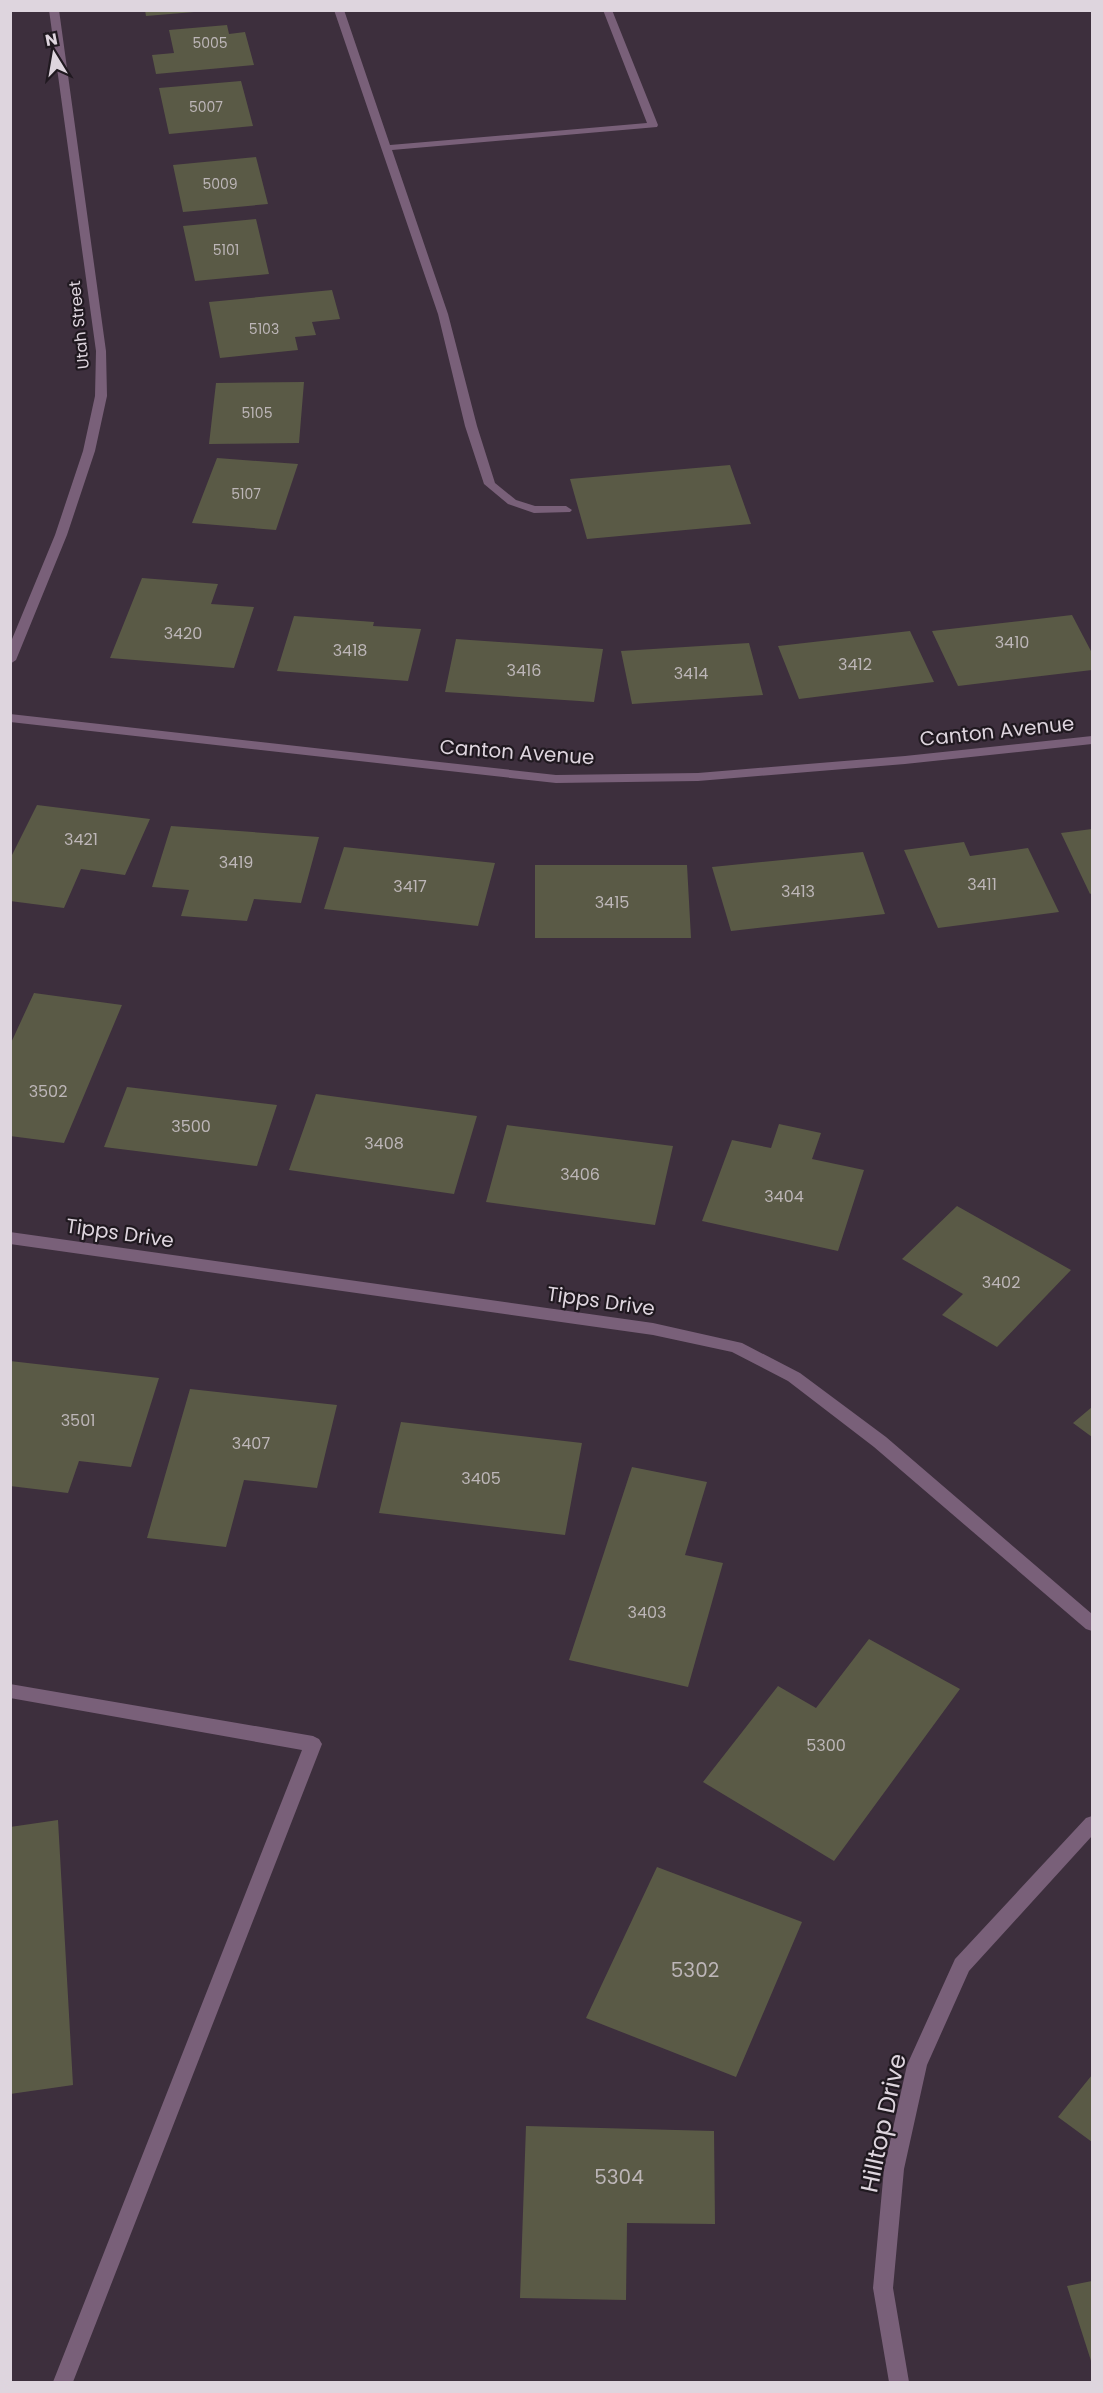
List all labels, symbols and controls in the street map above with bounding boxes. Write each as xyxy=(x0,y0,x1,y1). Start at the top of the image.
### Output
north arrow xyxy=(24,24,84,84)
text: N xyxy=(43,27,59,52)
house number: 5005 xyxy=(192,33,228,53)
house number: 5007 xyxy=(189,97,223,117)
house number: 5009 xyxy=(202,174,238,194)
house number: 5101 xyxy=(213,240,239,260)
street label: Utah Street xyxy=(63,279,95,370)
house number: 5103 xyxy=(249,319,279,339)
house number: 5105 xyxy=(242,403,272,423)
house number: 5107 xyxy=(231,484,261,504)
house number: 3420 xyxy=(164,622,202,645)
house number: 3410 xyxy=(995,631,1029,654)
house number: 3418 xyxy=(333,639,367,662)
house number: 3412 xyxy=(838,653,872,676)
house number: 3416 xyxy=(507,659,541,682)
house number: 3414 xyxy=(674,662,708,685)
street label: Canton Avenue xyxy=(918,709,1076,753)
street label: Canton Avenue xyxy=(439,733,595,771)
house number: 3421 xyxy=(64,828,98,851)
house number: 3419 xyxy=(219,851,253,874)
house number: 3411 xyxy=(967,873,997,896)
house number: 3417 xyxy=(393,875,427,898)
house number: 3413 xyxy=(781,880,815,903)
house number: 3415 xyxy=(595,891,629,914)
house number: 3502 xyxy=(29,1080,67,1103)
house number: 3500 xyxy=(171,1115,211,1138)
house number: 3408 xyxy=(364,1132,404,1155)
house number: 3406 xyxy=(560,1163,600,1186)
house number: 3404 xyxy=(764,1185,804,1208)
street label: Tipps Drive xyxy=(64,1212,176,1254)
house number: 3402 xyxy=(982,1271,1020,1294)
street label: Tipps Drive xyxy=(545,1280,657,1322)
house number: 3501 xyxy=(61,1409,95,1432)
house number: 3407 xyxy=(232,1432,270,1455)
house number: 3405 xyxy=(461,1467,501,1490)
house number: 3403 xyxy=(628,1601,666,1624)
house number: 5300 xyxy=(806,1734,846,1757)
house number: 5302 xyxy=(671,1956,719,1984)
street label: Hilltop Drive xyxy=(852,2051,914,2195)
house number: 5304 xyxy=(594,2163,644,2191)

